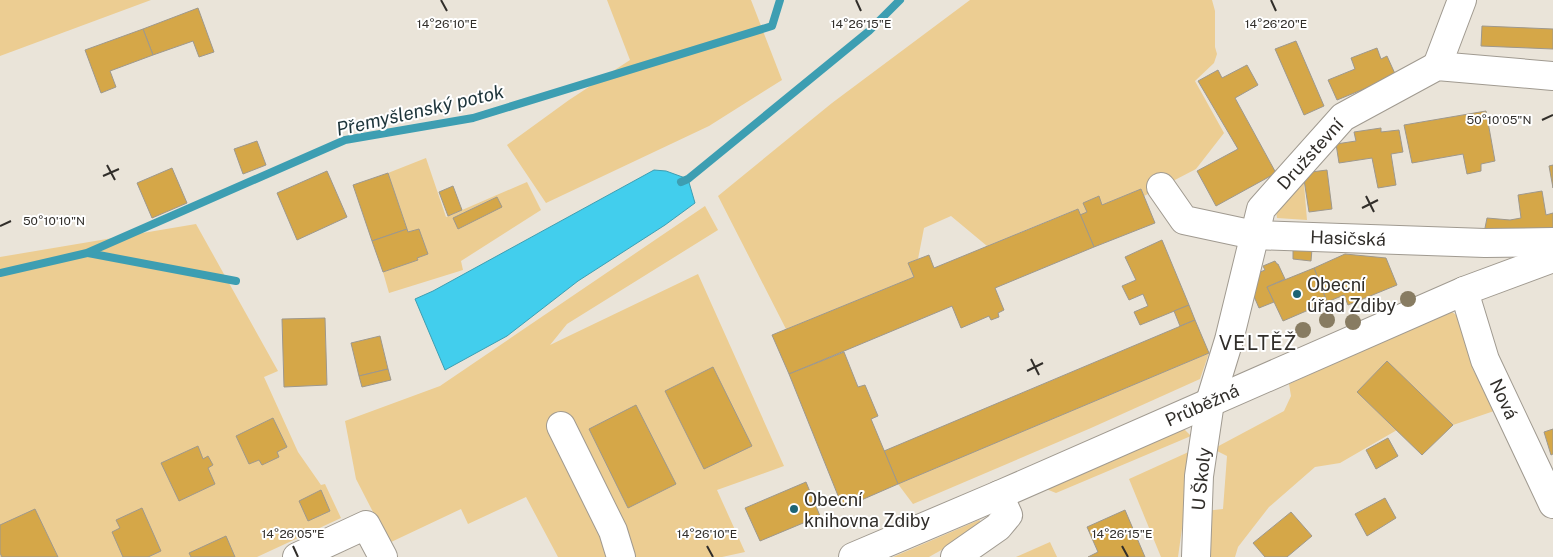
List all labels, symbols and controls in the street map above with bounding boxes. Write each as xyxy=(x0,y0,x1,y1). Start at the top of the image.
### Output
text: 14°26'10"E xyxy=(417,17,477,31)
text: 14°26'15"E xyxy=(831,17,891,31)
text: 14°26'20"E xyxy=(1245,17,1307,31)
water label: Přemyšlenský potok xyxy=(334,80,507,140)
text: 50°10'05"N xyxy=(1467,113,1531,127)
street label: Družstevní xyxy=(1273,114,1348,194)
text: 50°10'10"N xyxy=(23,214,85,228)
street label: Hasičská xyxy=(1310,226,1386,250)
place label: Obecní úřad Zdiby xyxy=(1307,274,1397,316)
marker: Obecní úřad Zdiby xyxy=(1291,288,1303,300)
district label: VELTĚŽ xyxy=(1219,331,1297,355)
street label: Nová xyxy=(1486,375,1522,423)
street label: Průběžná xyxy=(1162,379,1242,431)
street label: U Školy xyxy=(1187,446,1215,512)
place label: Obecní knihovna Zdiby xyxy=(804,489,930,531)
marker: Obecní knihovna Zdiby xyxy=(788,503,800,515)
text: 14°26'05"E xyxy=(261,527,325,541)
text: 14°26'10"E xyxy=(677,527,737,541)
text: 14°26'15"E xyxy=(1092,527,1152,541)

